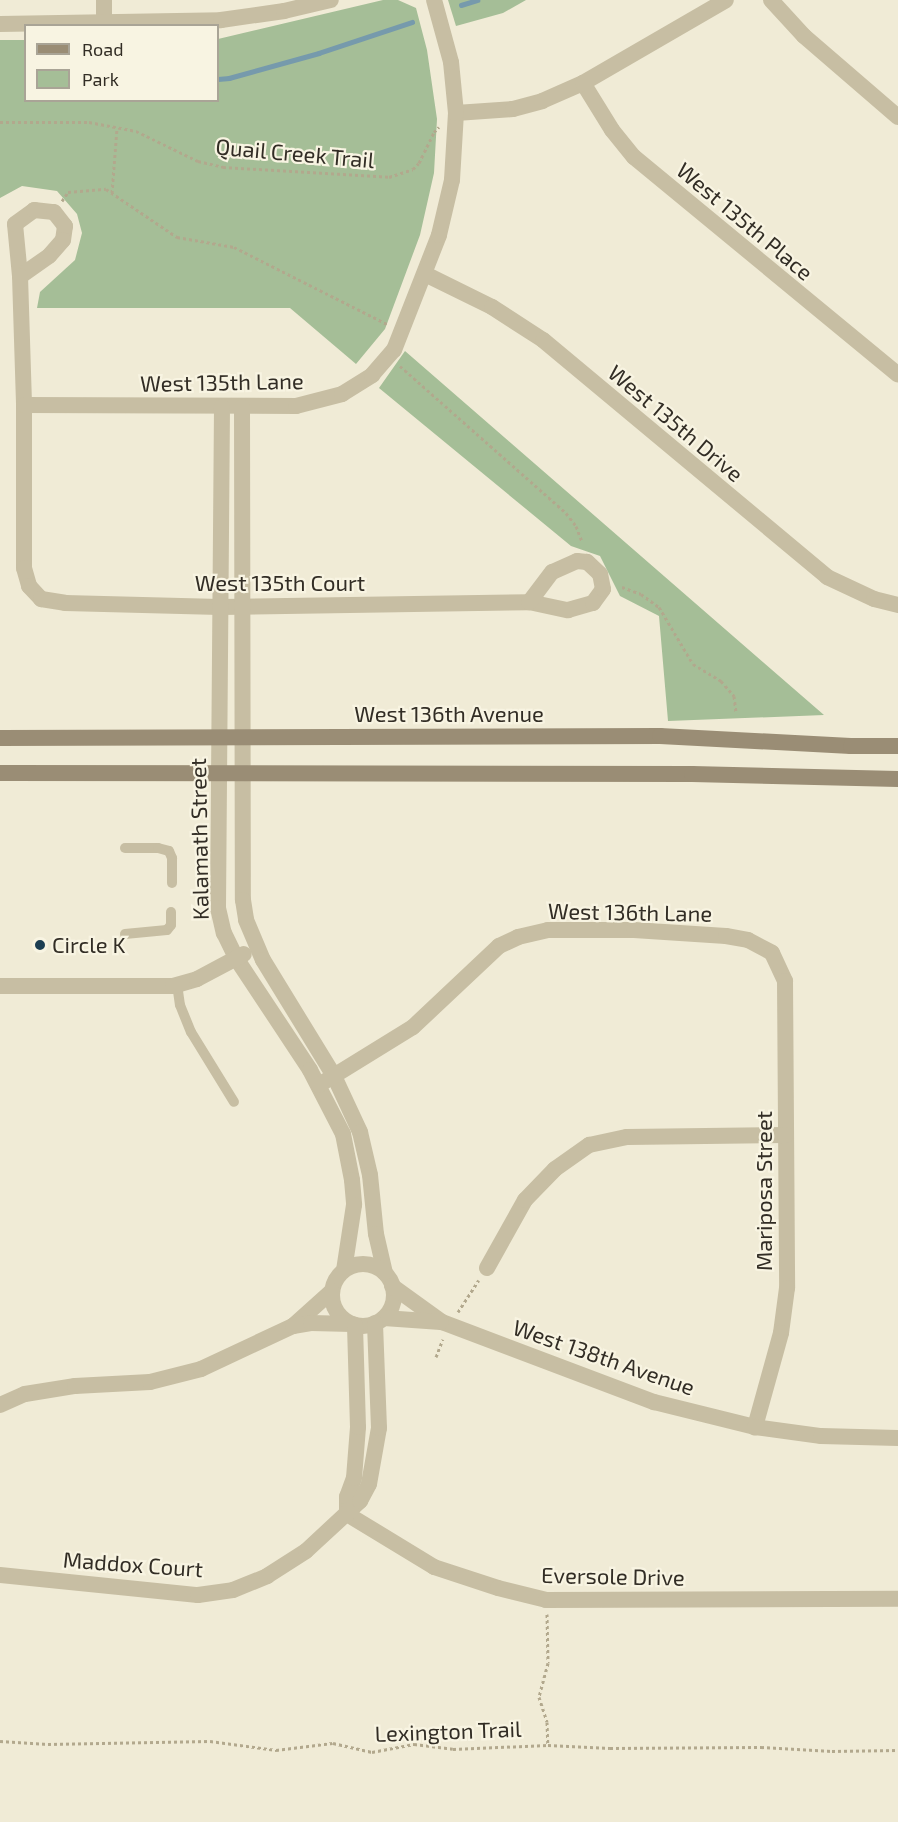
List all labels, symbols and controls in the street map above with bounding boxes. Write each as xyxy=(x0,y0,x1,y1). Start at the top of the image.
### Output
legend xyxy=(24,24,219,102)
text: Road xyxy=(82,38,123,60)
text: Park xyxy=(82,68,119,90)
street label: Quail Creek Trail xyxy=(214,133,376,173)
street label: West 135th Place xyxy=(672,156,818,286)
street label: West 135th Drive xyxy=(603,359,749,487)
street label: West 135th Lane xyxy=(140,367,304,397)
street label: West 135th Court xyxy=(195,570,365,596)
street label: West 136th Avenue xyxy=(354,701,544,727)
street label: Kalamath Street xyxy=(184,758,214,920)
street label: West 136th Lane xyxy=(548,897,712,927)
place label: Circle K xyxy=(52,932,126,958)
marker: Circle K xyxy=(33,938,47,952)
street label: Mariposa Street xyxy=(751,1111,777,1271)
street label: West 138th Avenue xyxy=(509,1313,699,1401)
street label: Maddox Court xyxy=(62,1546,204,1582)
street label: Eversole Drive xyxy=(541,1562,685,1590)
street label: Lexington Trail xyxy=(374,1715,522,1747)

